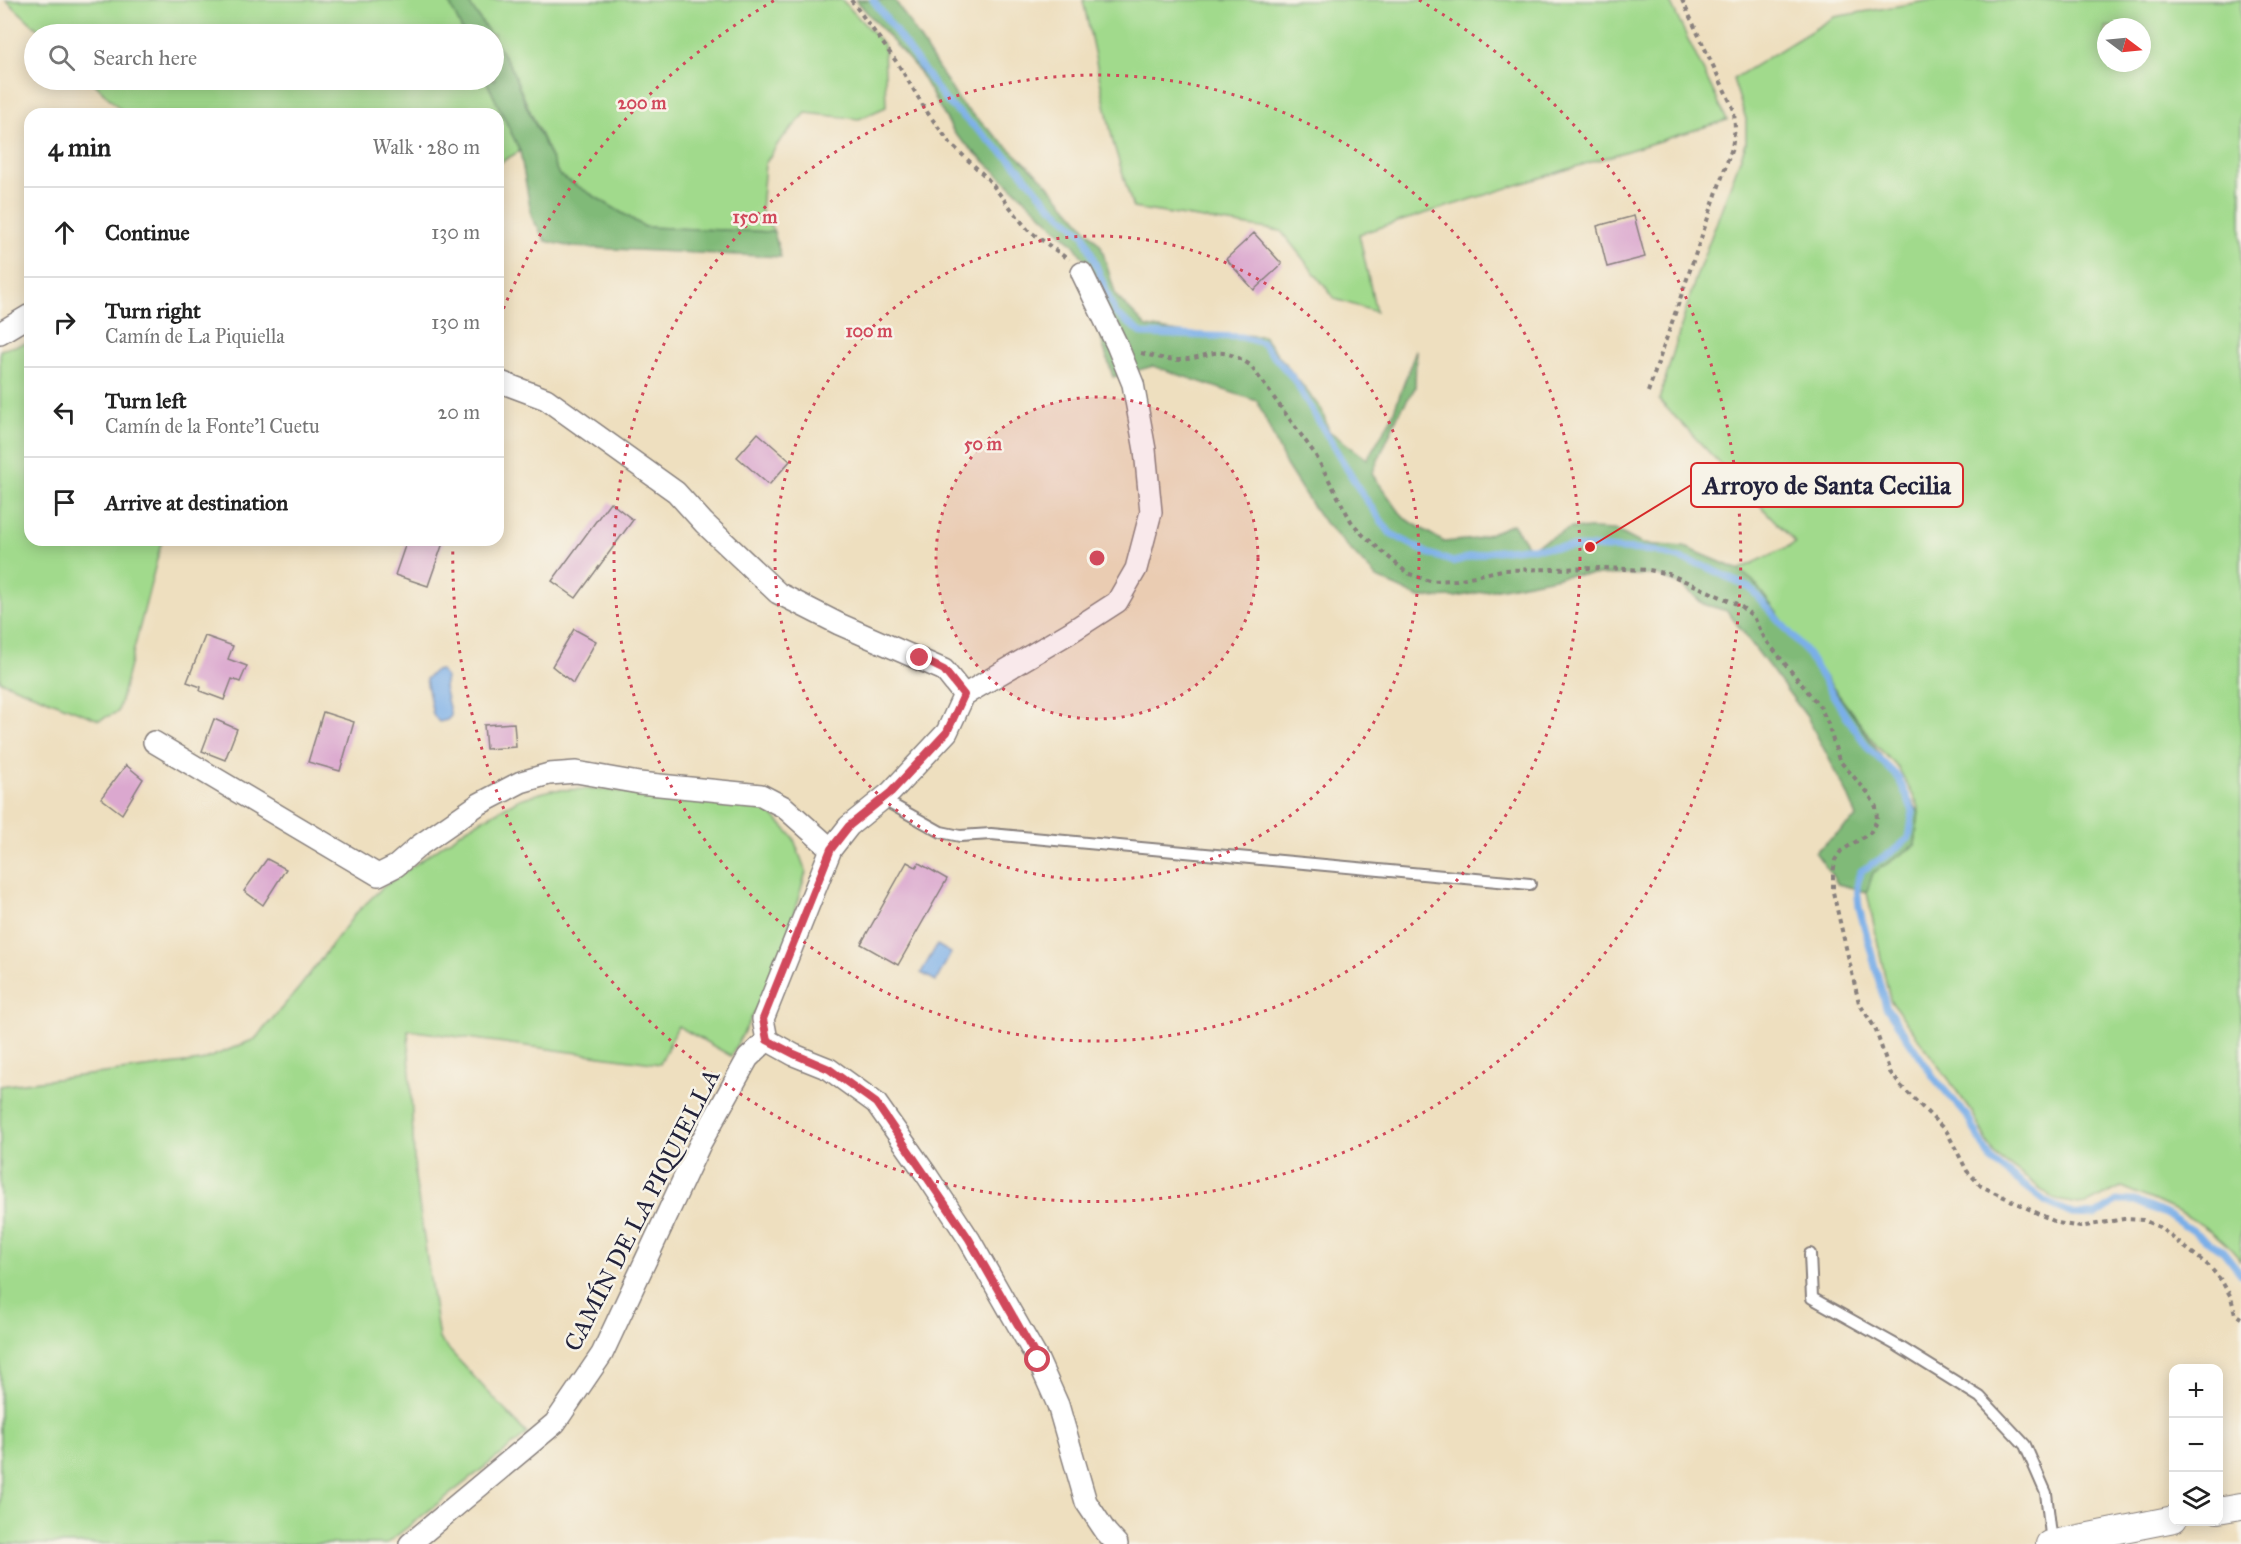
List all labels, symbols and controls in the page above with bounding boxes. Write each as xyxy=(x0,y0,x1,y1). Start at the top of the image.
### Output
north arrow xyxy=(2097,18,2151,72)
search box xyxy=(24,24,504,90)
icon: search xyxy=(45,41,78,74)
text: Search here xyxy=(93,44,197,71)
text: 200 m xyxy=(618,92,667,114)
text: 4 min xyxy=(48,131,111,163)
text: Walk · 280 m xyxy=(373,135,480,159)
text: 150 m xyxy=(733,206,778,228)
icon: ahead xyxy=(48,216,81,249)
text: Continue xyxy=(105,219,190,246)
text: 130 m xyxy=(431,220,480,244)
text: Turn right xyxy=(105,297,201,324)
icon: right xyxy=(48,306,81,339)
text: 130 m xyxy=(431,310,480,334)
text: 100 m xyxy=(846,320,893,342)
text: Camín de La Piquiella xyxy=(105,324,285,348)
text: Turn left xyxy=(105,387,187,414)
icon: left xyxy=(48,396,81,429)
text: 20 m xyxy=(437,400,480,424)
text: Camín de la Fonte'l Cuetu xyxy=(105,414,320,438)
text: 50 m xyxy=(964,433,1003,455)
callout: Arroyo de Santa Cecilia xyxy=(1691,463,1963,507)
text: Arroyo de Santa Cecilia xyxy=(1701,469,1952,501)
icon: arrive xyxy=(48,486,81,519)
text: Arrive at destination xyxy=(105,489,288,516)
centre of rings xyxy=(1087,548,1107,568)
route end xyxy=(906,644,932,670)
street label: CAMÍN DE LA PIQUIELLA xyxy=(558,1064,726,1356)
route start xyxy=(1024,1346,1050,1372)
map controls xyxy=(2169,1364,2223,1526)
button: + xyxy=(2169,1364,2223,1418)
button: − xyxy=(2169,1418,2223,1472)
button: layers xyxy=(2169,1472,2223,1526)

